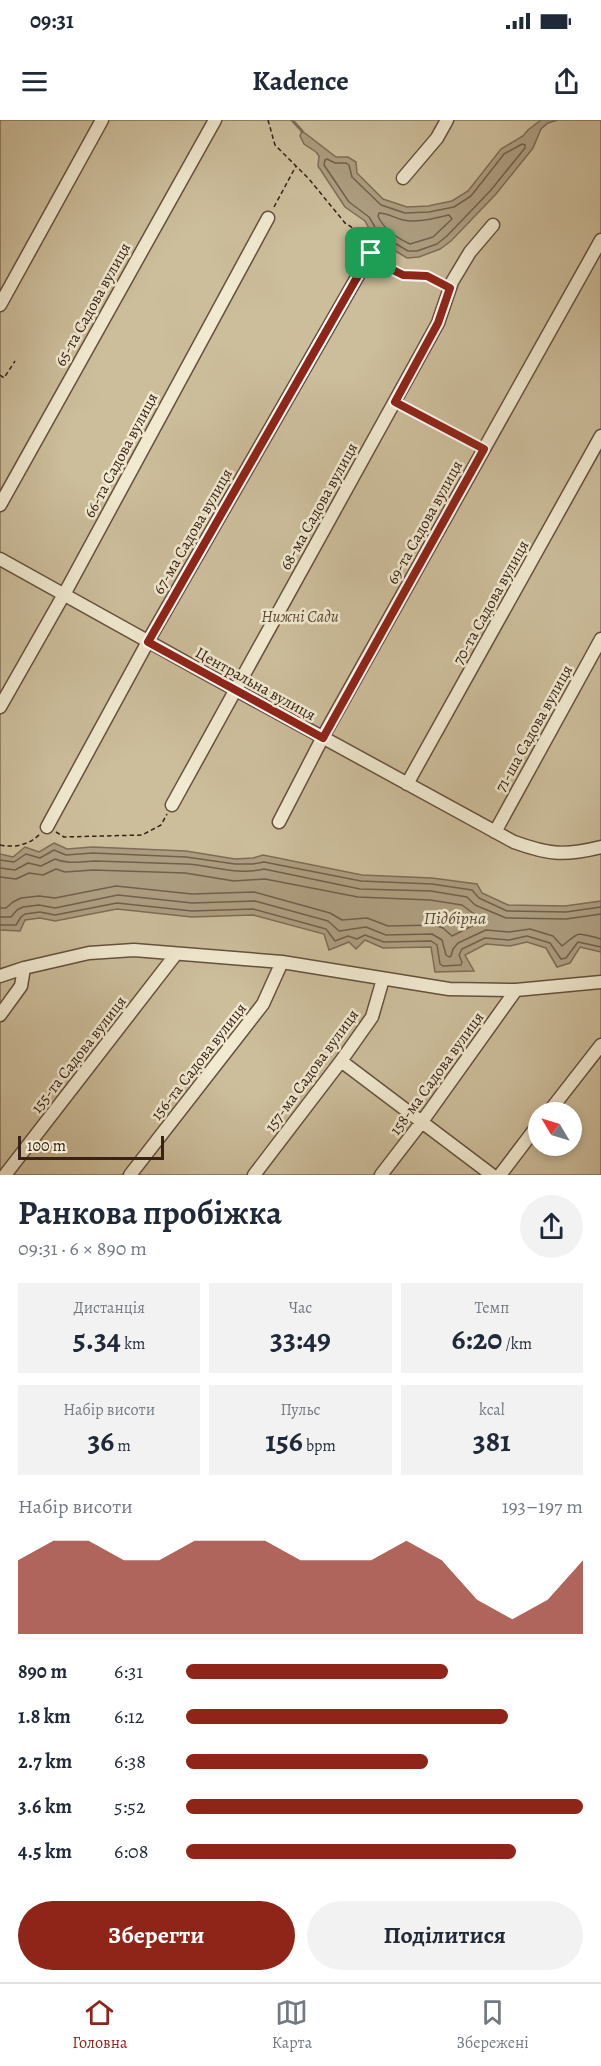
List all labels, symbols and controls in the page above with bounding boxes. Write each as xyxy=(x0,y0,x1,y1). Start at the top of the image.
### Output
text: 09:31 xyxy=(30,6,74,36)
text: Kadence xyxy=(252,63,349,99)
icon: menu xyxy=(18,65,51,98)
icon: share xyxy=(550,65,583,98)
pin xyxy=(345,227,396,278)
icon: arrive xyxy=(354,236,387,269)
street label: 65-та Садова вулиця xyxy=(50,238,136,370)
street label: 66-та Садова вулиця xyxy=(79,389,163,522)
street label: 68-ма Садова вулиця xyxy=(275,438,363,574)
street label: 69-та Садова вулиця xyxy=(382,456,468,588)
street label: 67-ма Садова вулиця xyxy=(148,464,238,598)
street label: 70-та Садова вулиця xyxy=(447,536,534,669)
park label: Нижні Сади xyxy=(261,606,339,628)
street label: Центральна вулиця xyxy=(191,642,320,726)
street label: 71-ша Садова вулиця xyxy=(490,661,578,796)
water label: Підбірна xyxy=(424,906,486,930)
street label: 155-та Садова вулиця xyxy=(26,991,132,1118)
street label: 156-та Садова вулиця xyxy=(146,998,252,1125)
street label: 157-ма Садова вулиця xyxy=(260,1005,364,1136)
street label: 158-ма Садова вулиця xyxy=(384,1007,489,1140)
north arrow xyxy=(528,1102,582,1156)
map controls xyxy=(528,1102,582,1156)
scale bar xyxy=(18,1133,164,1160)
text: 100 m xyxy=(27,1135,66,1157)
text: Ранкова пробіжка xyxy=(18,1190,282,1235)
button: share xyxy=(520,1195,583,1258)
text: 09:31 · 6 × 890 m xyxy=(18,1235,147,1262)
text: Дистанція xyxy=(73,1297,145,1319)
text: Час xyxy=(289,1297,312,1319)
text: Темп xyxy=(474,1297,509,1319)
text: 5.34 xyxy=(73,1319,121,1359)
text: 33:49 xyxy=(270,1319,331,1359)
text: 6:20 xyxy=(452,1319,502,1359)
text: km xyxy=(121,1333,145,1355)
text: /km xyxy=(502,1333,532,1355)
text: Набір висоти xyxy=(63,1399,155,1421)
text: Пульс xyxy=(280,1399,321,1421)
text: kcal xyxy=(479,1399,505,1421)
text: 36 xyxy=(87,1421,114,1461)
text: 156 xyxy=(265,1421,303,1461)
text: 381 xyxy=(473,1421,511,1461)
text: m xyxy=(114,1435,131,1457)
text: bpm xyxy=(303,1435,336,1457)
text: Набір висоти xyxy=(18,1493,133,1520)
text: 193–197 m xyxy=(502,1493,583,1520)
text: 890 m xyxy=(18,1658,67,1685)
text: 6:31 xyxy=(114,1658,143,1685)
text: 1.8 km xyxy=(18,1703,71,1730)
text: 6:12 xyxy=(114,1703,144,1730)
text: 2.7 km xyxy=(18,1748,72,1775)
text: 6:38 xyxy=(114,1748,146,1775)
text: 3.6 km xyxy=(18,1793,72,1820)
text: 5:52 xyxy=(114,1793,145,1820)
text: 4.5 km xyxy=(18,1838,72,1865)
text: 6:08 xyxy=(114,1838,148,1865)
button: Зберегти xyxy=(18,1901,295,1970)
button: Поділитися xyxy=(307,1901,583,1970)
tab: Головна xyxy=(72,1996,127,2054)
tab: Карта xyxy=(272,1996,312,2054)
tab: Збережені xyxy=(456,1996,529,2054)

